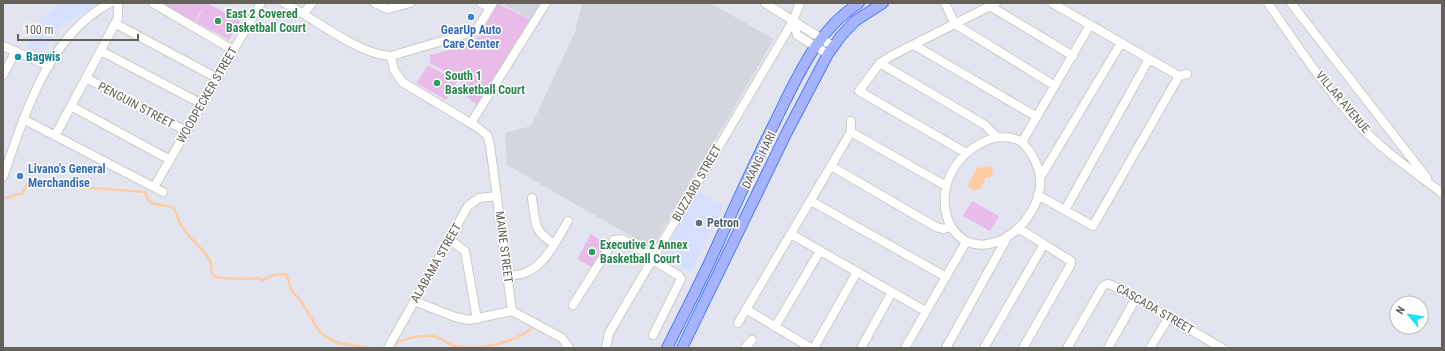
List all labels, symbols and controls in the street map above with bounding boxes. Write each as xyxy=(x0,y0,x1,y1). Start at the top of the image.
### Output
place label: East 2 Covered Basketball Court xyxy=(226,7,306,35)
marker: GearUp Auto Care Center xyxy=(466,12,476,22)
scale bar xyxy=(18,16,138,42)
marker: East 2 Covered Basketball Court xyxy=(213,16,223,26)
text: 100 m xyxy=(24,23,54,37)
place label: GearUp Auto Care Center xyxy=(441,23,501,51)
street label: WOODPECKER STREET xyxy=(174,44,240,146)
place label: Bagwis xyxy=(26,50,61,64)
marker: Bagwis xyxy=(13,52,23,62)
street label: VILLAR AVENUE xyxy=(1313,68,1373,136)
place label: South 1 Basketball Court xyxy=(445,69,525,97)
marker: South 1 Basketball Court xyxy=(432,78,442,88)
street label: PENGUIN STREET xyxy=(96,79,176,131)
street label: DAANG HARI xyxy=(739,129,779,191)
street label: BUZZARD STREET xyxy=(669,142,725,224)
place label: Livano's General Merchandise xyxy=(28,162,106,190)
marker: Livano's General Merchandise xyxy=(15,171,25,181)
street label: MAINE STREET xyxy=(493,210,515,284)
place label: Petron xyxy=(707,216,739,230)
marker: Petron xyxy=(694,218,704,228)
street label: ALABAMA STREET xyxy=(408,221,464,305)
place label: Executive 2 Annex Basketball Court xyxy=(600,238,688,266)
marker: Executive 2 Annex Basketball Court xyxy=(587,247,597,257)
street label: CASCADA STREET xyxy=(1114,281,1196,337)
north arrow xyxy=(1389,295,1429,335)
text: N xyxy=(1393,304,1408,316)

